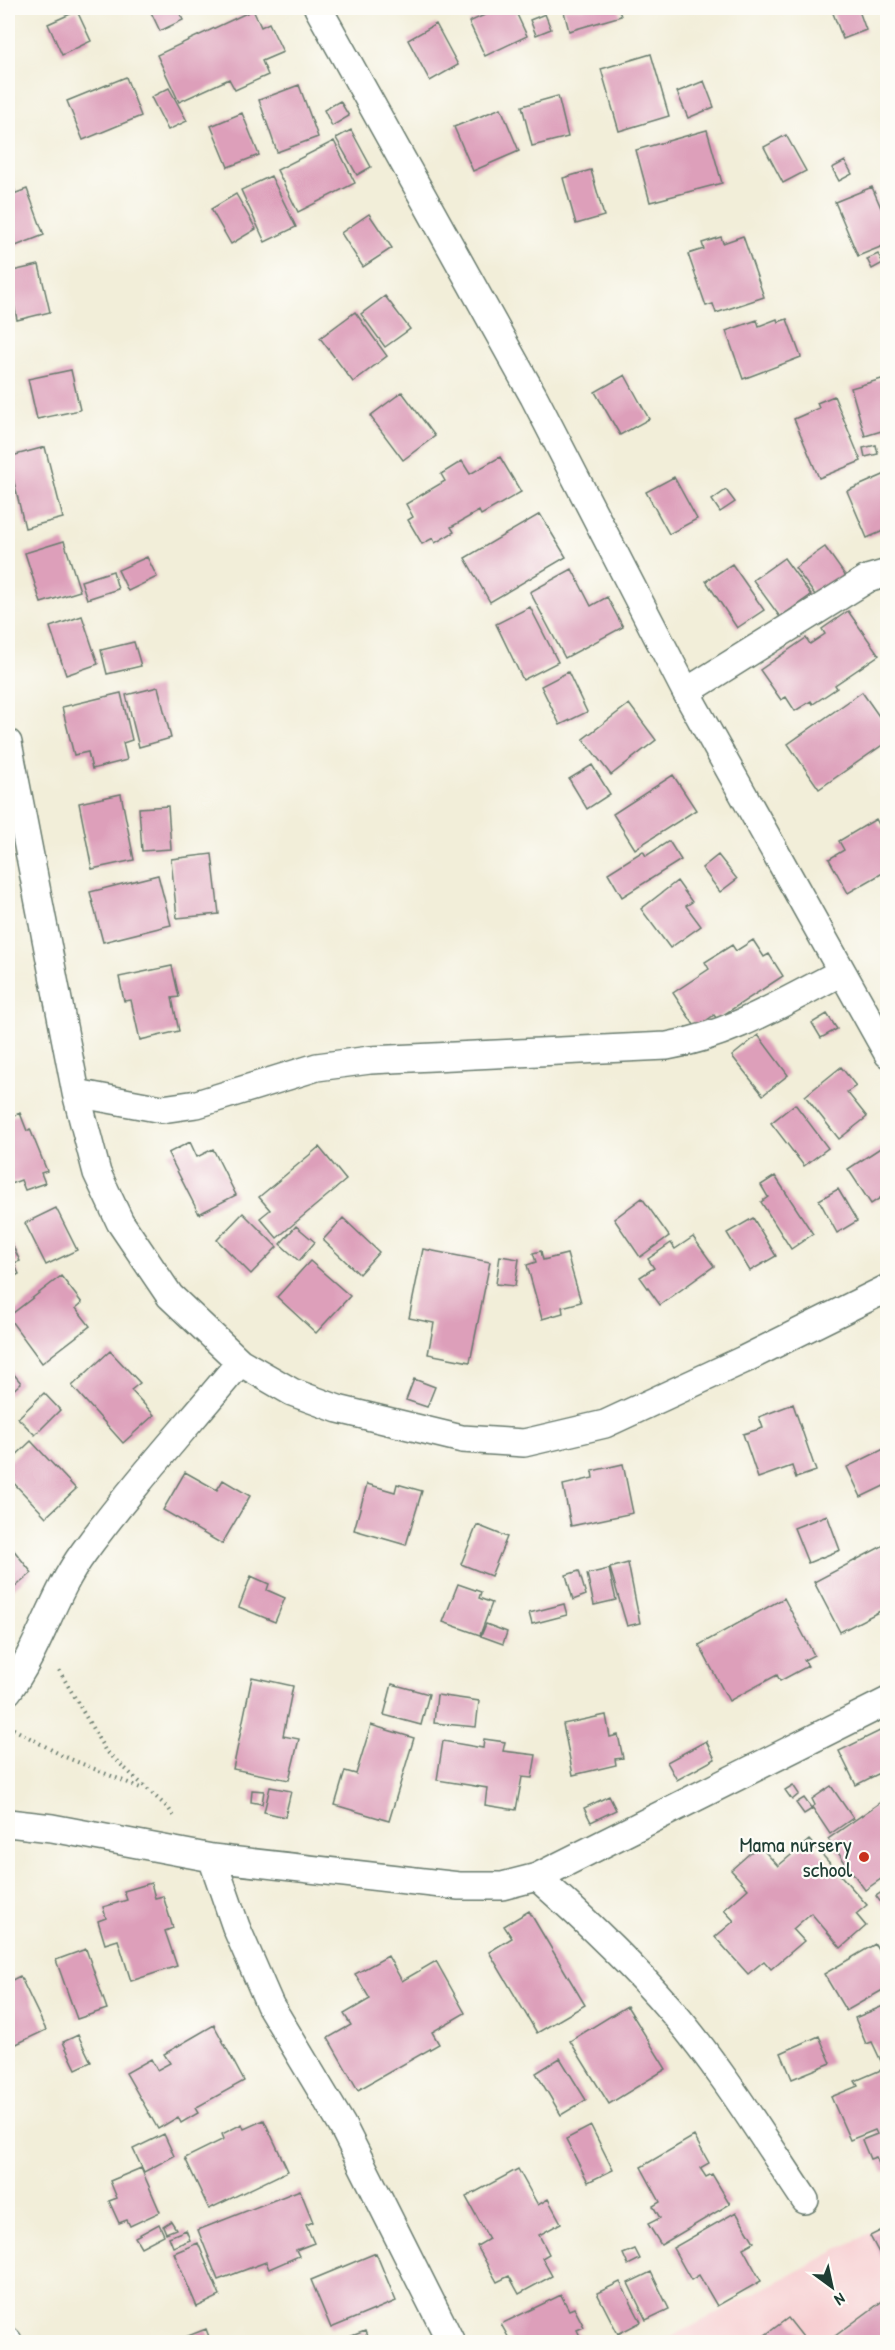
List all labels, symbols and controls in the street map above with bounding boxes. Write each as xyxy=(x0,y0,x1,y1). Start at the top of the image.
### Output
place label: Mama nursery school xyxy=(739,1829,852,1884)
marker: Mama nursery school xyxy=(857,1850,871,1864)
north arrow xyxy=(802,2257,862,2317)
text: N xyxy=(830,2288,850,2311)

